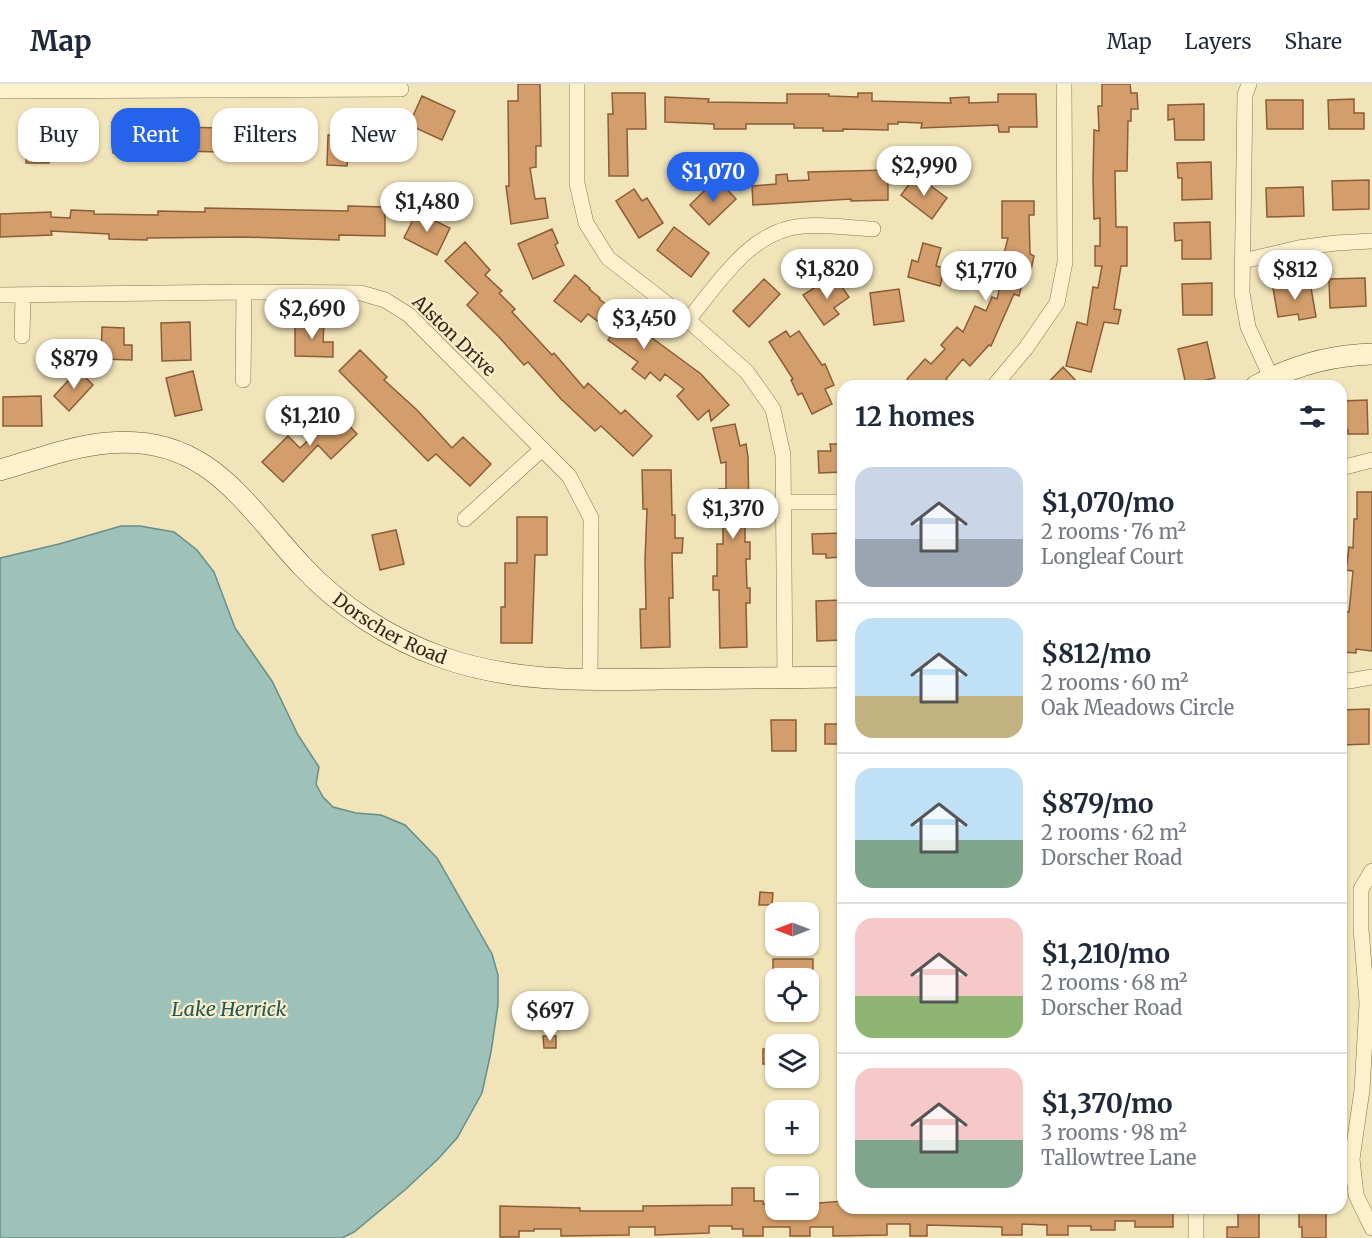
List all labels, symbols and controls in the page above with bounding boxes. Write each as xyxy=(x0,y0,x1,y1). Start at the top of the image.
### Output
text: Map xyxy=(30,23,92,59)
text: Map xyxy=(1107,28,1152,55)
text: Layers xyxy=(1185,28,1252,55)
text: Share xyxy=(1285,28,1342,55)
chip: Buy xyxy=(18,108,99,162)
chip: Rent xyxy=(111,108,200,162)
chip: Filters xyxy=(212,108,318,162)
chip: New xyxy=(330,108,417,162)
pin: $2,990 xyxy=(875,146,973,197)
pin: $1,070 xyxy=(664,152,762,203)
text: $2,990 xyxy=(890,153,958,178)
text: $1,070 xyxy=(681,159,745,184)
pin: $1,480 xyxy=(378,182,476,233)
text: $1,480 xyxy=(394,189,460,214)
pin: $1,820 xyxy=(778,249,876,300)
pin: $812 xyxy=(1259,250,1331,301)
pin: $1,770 xyxy=(937,251,1035,302)
text: $1,820 xyxy=(795,256,859,281)
text: $812 xyxy=(1272,257,1318,282)
text: $1,770 xyxy=(955,258,1017,283)
pin: $2,690 xyxy=(263,289,361,340)
street label: Alston Drive xyxy=(407,289,501,381)
text: $2,690 xyxy=(278,296,346,321)
pin: $3,450 xyxy=(595,299,693,350)
text: $3,450 xyxy=(612,306,676,331)
pin: $879 xyxy=(38,339,110,390)
text: $879 xyxy=(50,346,98,371)
pin: $1,210 xyxy=(261,396,359,447)
text: 12 homes xyxy=(855,400,975,433)
icon: filters xyxy=(1296,400,1329,433)
text: $1,210 xyxy=(279,403,341,428)
text: $1,070/mo xyxy=(1041,486,1174,519)
pin: $1,370 xyxy=(684,489,782,540)
icon: home xyxy=(903,491,975,563)
text: $1,370 xyxy=(701,496,765,521)
text: 2 rooms · 76 m² xyxy=(1041,519,1186,544)
text: Longleaf Court xyxy=(1041,544,1184,569)
street label: Dorscher Road xyxy=(328,588,450,669)
text: $812/mo xyxy=(1041,637,1151,670)
icon: home xyxy=(903,642,975,714)
text: 2 rooms · 60 m² xyxy=(1041,670,1188,695)
text: Oak Meadows Circle xyxy=(1041,695,1234,720)
text: $879/mo xyxy=(1041,787,1154,820)
icon: home xyxy=(903,792,975,864)
text: 2 rooms · 62 m² xyxy=(1041,820,1187,845)
text: Dorscher Road xyxy=(1041,845,1182,870)
north arrow xyxy=(765,902,819,956)
map controls xyxy=(765,902,819,1220)
text: $1,210/mo xyxy=(1041,937,1170,970)
icon: home xyxy=(903,942,975,1014)
button: locate xyxy=(765,968,819,1022)
text: 2 rooms · 68 m² xyxy=(1041,970,1188,995)
pin: $697 xyxy=(514,991,586,1042)
text: Dorscher Road xyxy=(1041,995,1182,1020)
water label: Lake Herrick xyxy=(172,996,287,1021)
text: $697 xyxy=(526,998,574,1023)
button: layers xyxy=(765,1034,819,1088)
text: $1,370/mo xyxy=(1041,1087,1173,1120)
icon: home xyxy=(903,1092,975,1164)
button: + xyxy=(765,1100,819,1154)
text: 3 rooms · 98 m² xyxy=(1041,1120,1187,1145)
text: Tallowtree Lane xyxy=(1041,1145,1197,1170)
button: − xyxy=(765,1166,819,1220)

